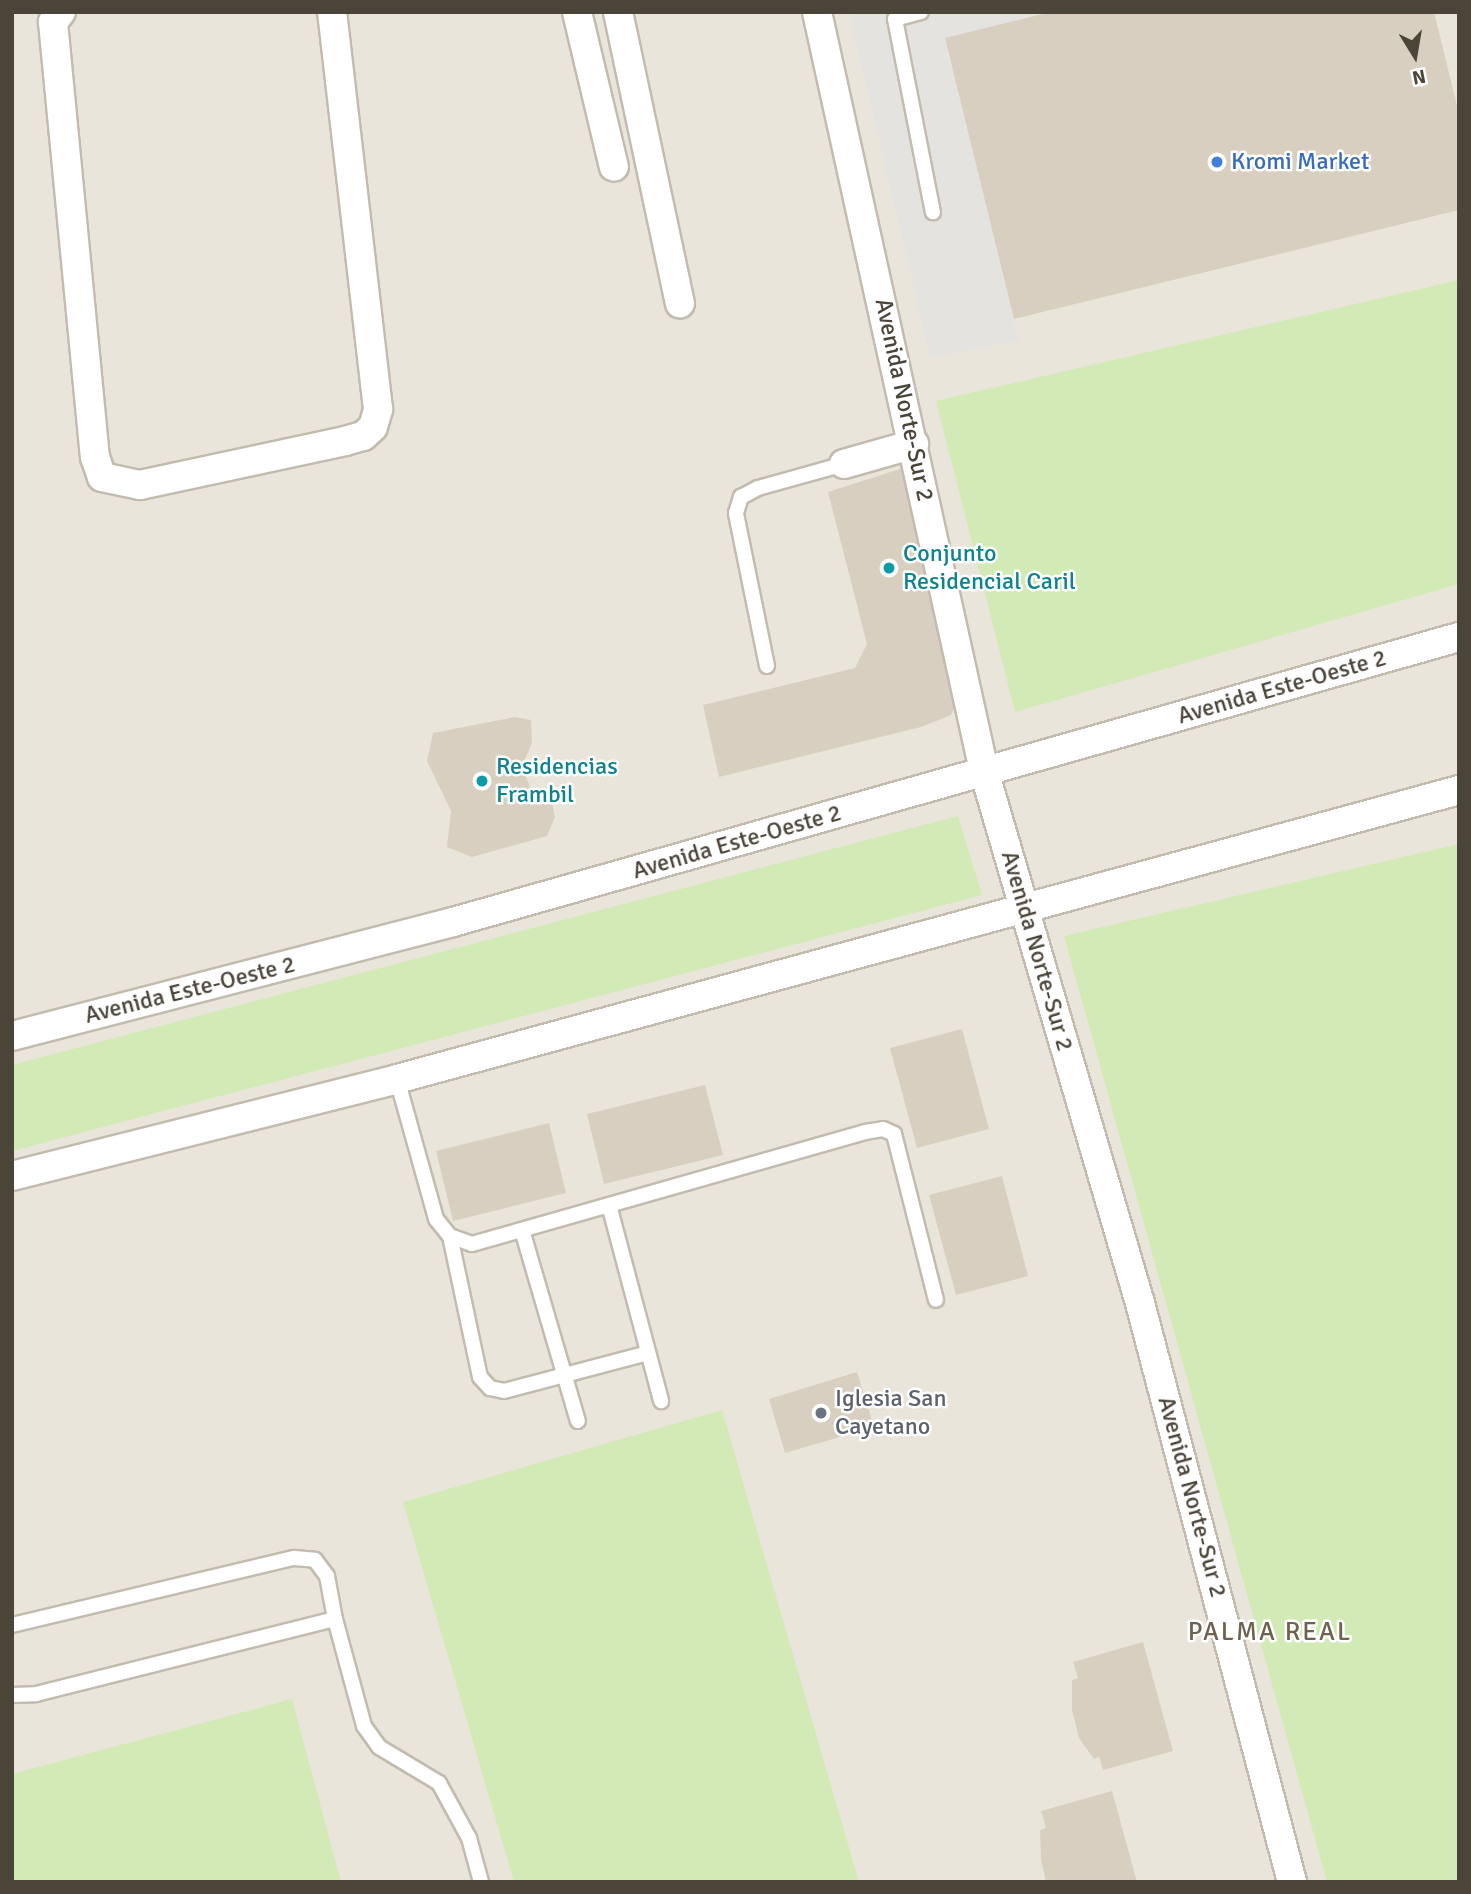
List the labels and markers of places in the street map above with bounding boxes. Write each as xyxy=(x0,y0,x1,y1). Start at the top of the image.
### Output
place label: Kromi Market xyxy=(1231,148,1369,176)
marker: Kromi Market xyxy=(1209,154,1225,170)
place label: Conjunto Residencial Caril xyxy=(903,540,1076,596)
marker: Conjunto Residencial Caril xyxy=(881,560,897,576)
place label: Residencias Frambil xyxy=(496,753,618,809)
marker: Residencias Frambil xyxy=(474,773,490,789)
place label: Iglesia San Cayetano xyxy=(835,1385,947,1441)
marker: Iglesia San Cayetano xyxy=(813,1405,829,1421)

